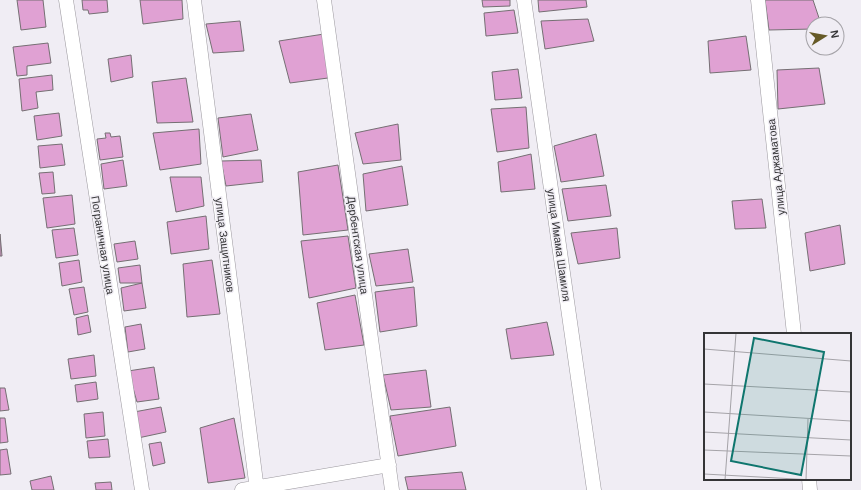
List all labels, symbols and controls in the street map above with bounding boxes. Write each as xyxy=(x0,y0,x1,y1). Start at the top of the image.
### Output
north arrow xyxy=(805,16,845,56)
text: N xyxy=(828,29,841,39)
street label: улица Аджаматова xyxy=(765,117,787,216)
street label: улица Имама Шамиля xyxy=(545,188,573,302)
street label: Пограничная улица xyxy=(89,195,117,296)
street label: Дербентская улица xyxy=(345,195,371,296)
street label: улица Защитников xyxy=(213,197,237,293)
inset map xyxy=(704,333,851,480)

